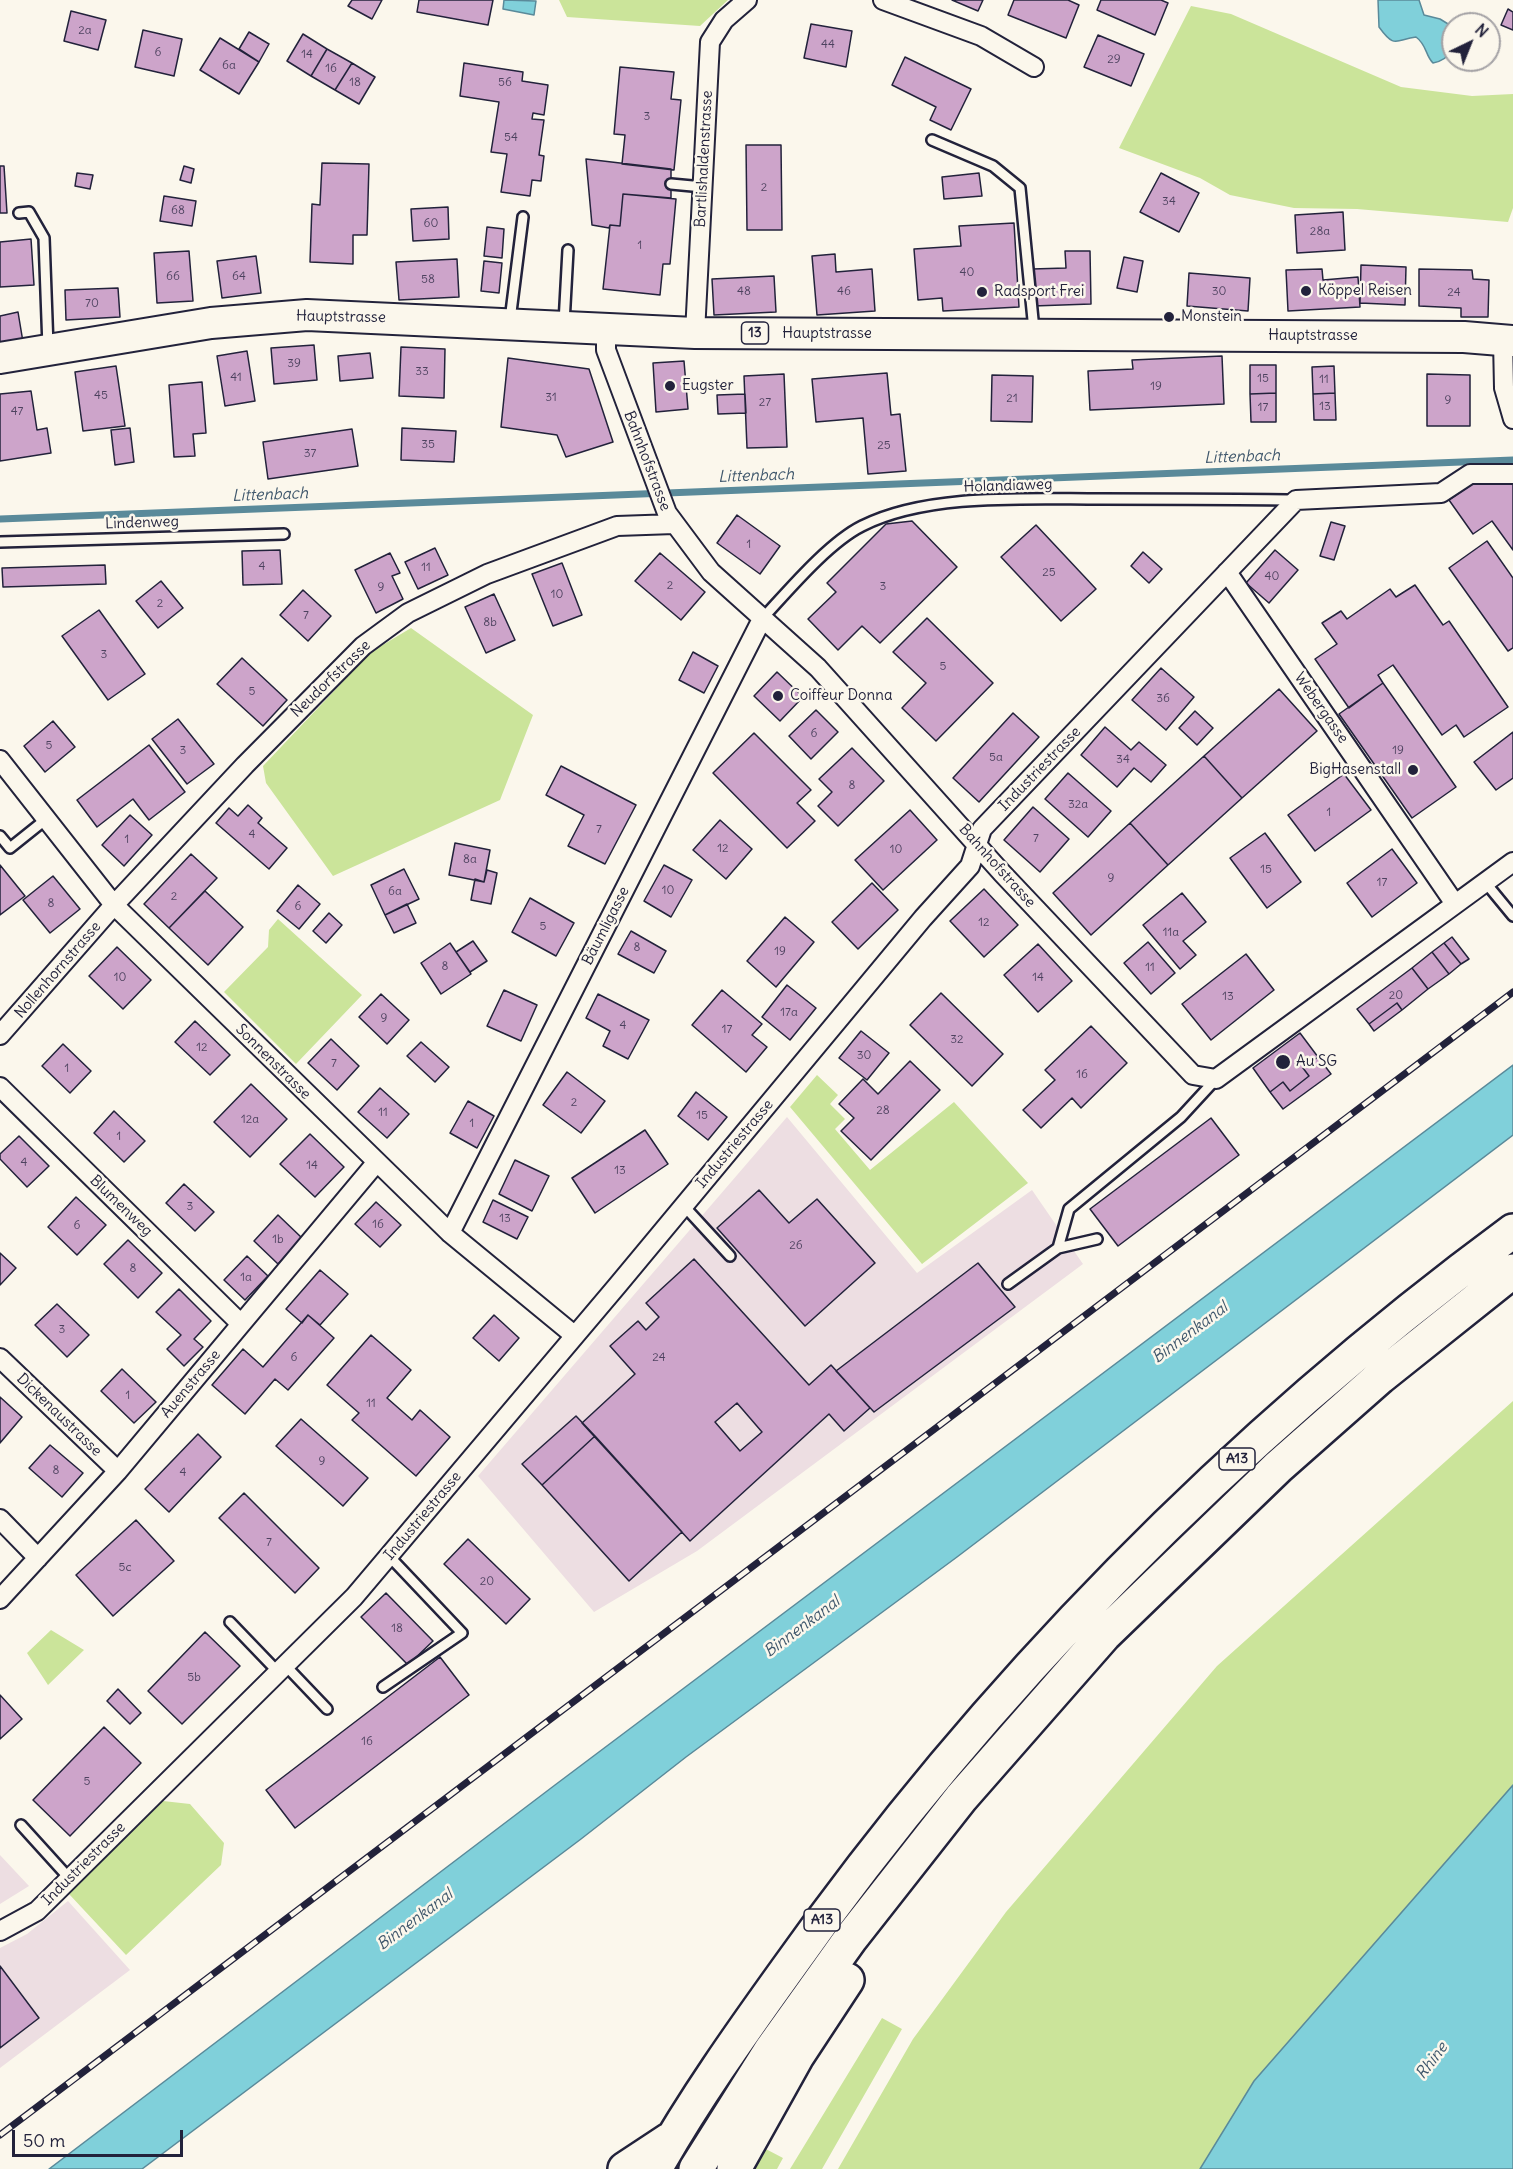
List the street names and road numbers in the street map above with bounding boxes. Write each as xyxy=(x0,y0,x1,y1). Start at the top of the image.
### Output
street label: Bartlishaldenstrasse xyxy=(691,90,717,228)
street label: Hauptstrasse xyxy=(296,307,386,327)
road number: 13 xyxy=(742,322,768,344)
street label: Hauptstrasse xyxy=(782,325,872,343)
street label: Hauptstrasse xyxy=(1268,327,1358,345)
street label: Bahnhofstrasse xyxy=(620,408,674,514)
street label: Holandiaweg xyxy=(963,475,1053,497)
street label: Lindenweg xyxy=(105,513,179,533)
street label: Neudorfstrasse xyxy=(288,637,374,721)
street label: Webergasse xyxy=(1290,669,1352,747)
street label: Industriestrasse xyxy=(995,723,1085,815)
street label: Bahnhofstrasse xyxy=(955,821,1039,911)
street label: Bäumligasse xyxy=(579,884,633,968)
street label: Nollenhornstrasse xyxy=(11,918,105,1022)
street label: Sonnenstrasse xyxy=(232,1021,314,1103)
street label: Industriestrasse xyxy=(693,1096,777,1192)
street label: Blumenweg xyxy=(86,1172,156,1240)
street label: Auenstrasse xyxy=(157,1346,225,1422)
street label: Dickenaustrasse xyxy=(13,1370,105,1460)
road number: A13 xyxy=(1219,1448,1255,1470)
street label: Industriestrasse xyxy=(381,1468,465,1564)
street label: Industriestrasse xyxy=(39,1819,129,1909)
road number: A13 xyxy=(804,1909,840,1931)

